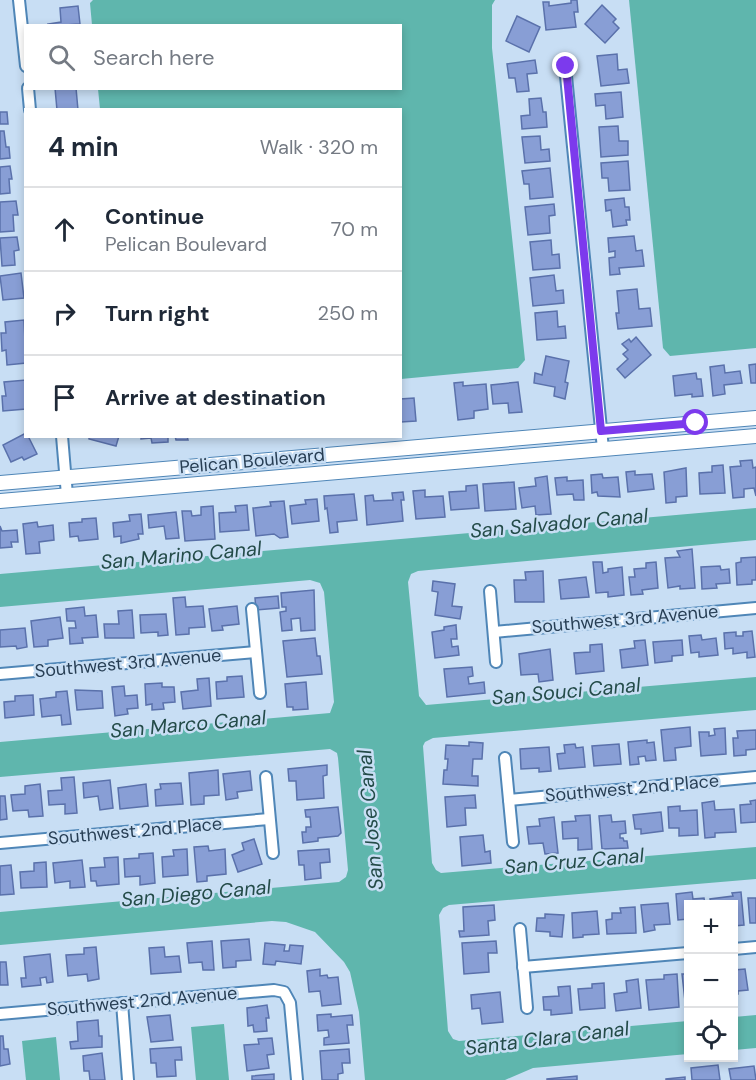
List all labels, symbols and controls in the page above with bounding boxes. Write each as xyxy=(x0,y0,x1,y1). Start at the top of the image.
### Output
search box xyxy=(24,24,402,90)
icon: search xyxy=(45,41,78,74)
text: Search here xyxy=(93,43,214,72)
route end xyxy=(552,52,578,78)
text: 4 min xyxy=(48,130,119,164)
text: Walk · 320 m xyxy=(260,134,378,160)
text: Continue xyxy=(105,202,204,231)
icon: ahead xyxy=(48,213,81,246)
text: 70 m xyxy=(331,216,378,242)
text: Pelican Boulevard xyxy=(105,231,267,257)
icon: right xyxy=(48,297,81,330)
text: Turn right xyxy=(105,299,210,328)
text: 250 m xyxy=(317,300,378,326)
icon: arrive xyxy=(48,381,81,414)
text: Arrive at destination xyxy=(105,383,326,412)
route start xyxy=(682,409,708,435)
street label: Pelican Boulevard xyxy=(178,443,326,479)
water label: San Salvador Canal xyxy=(469,502,650,544)
water label: San Marino Canal xyxy=(99,535,263,575)
street label: Southwest 3rd Avenue xyxy=(531,599,719,639)
street label: Southwest 3rd Avenue xyxy=(34,643,222,683)
water label: San Souci Canal xyxy=(491,671,642,710)
water label: San Marco Canal xyxy=(109,704,268,744)
water label: San Jose Canal xyxy=(351,748,389,891)
street label: Southwest 2nd Place xyxy=(544,768,720,808)
street label: Southwest 2nd Place xyxy=(47,811,223,851)
water label: San Cruz Canal xyxy=(503,842,646,880)
water label: San Diego Canal xyxy=(120,873,273,913)
map controls xyxy=(684,900,738,1062)
button: + xyxy=(684,900,738,954)
button: − xyxy=(684,954,738,1008)
street label: Southwest 2nd Avenue xyxy=(46,981,238,1021)
button: locate xyxy=(684,1008,738,1062)
water label: Santa Clara Canal xyxy=(464,1015,631,1061)

